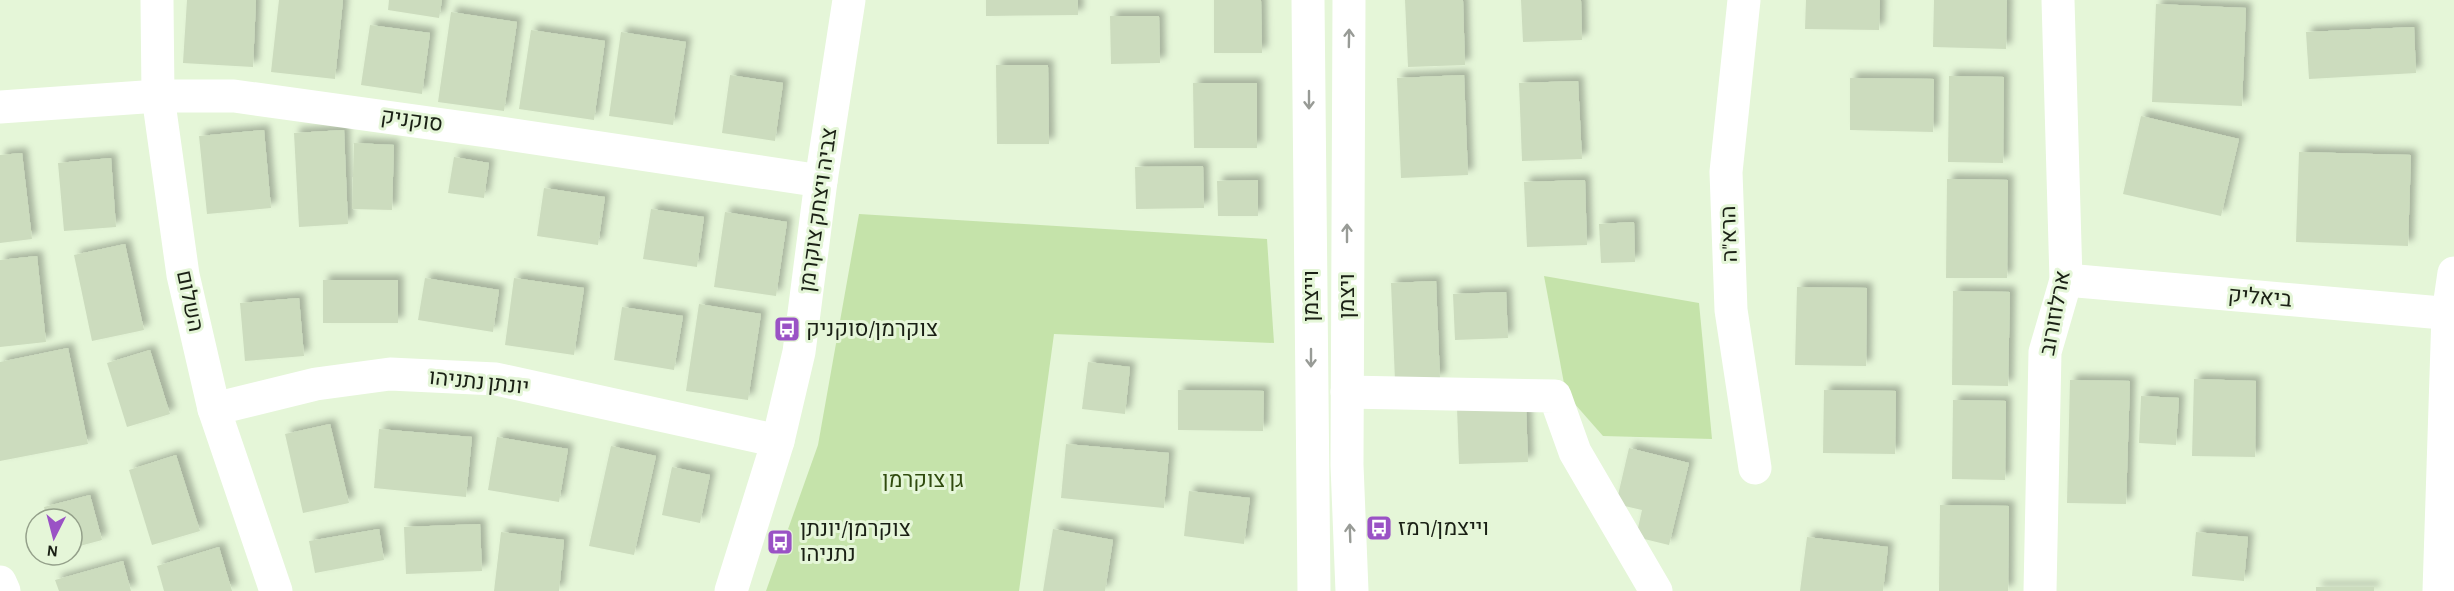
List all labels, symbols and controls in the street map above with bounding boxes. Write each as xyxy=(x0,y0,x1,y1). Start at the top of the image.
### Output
one-way arrow xyxy=(1343,28,1354,48)
one-way arrow xyxy=(1303,90,1315,110)
street label: סוקניק xyxy=(380,105,444,135)
street label: צביה ויצחק צוקרמן xyxy=(796,126,840,294)
street label: הרא"ה xyxy=(1717,205,1741,263)
one-way arrow xyxy=(1341,223,1353,243)
street label: השלום xyxy=(173,268,207,334)
street label: ארלוזורוב xyxy=(2036,269,2074,357)
street label: וייצמן xyxy=(1300,270,1322,322)
street label: ויצמן xyxy=(1336,273,1358,319)
street label: ביאליק xyxy=(2227,283,2293,311)
bus stop icon: צוקרמן/סוקניק xyxy=(772,314,802,344)
place label: צוקרמן/סוקניק xyxy=(806,318,938,340)
one-way arrow xyxy=(1305,348,1317,368)
street label: יונתן נתניהו xyxy=(428,366,530,398)
park label: גן צוקרמן xyxy=(882,469,964,491)
north arrow xyxy=(24,507,84,567)
bus stop icon: וייצמן/רמז xyxy=(1364,513,1394,543)
place label: וייצמן/רמז xyxy=(1398,517,1489,539)
place label: צוקרמן/יונתן נתניהו xyxy=(800,518,911,565)
one-way arrow xyxy=(1344,523,1355,543)
bus stop icon: צוקרמן/יונתן נתניהו xyxy=(765,527,795,557)
text: N xyxy=(46,542,59,559)

